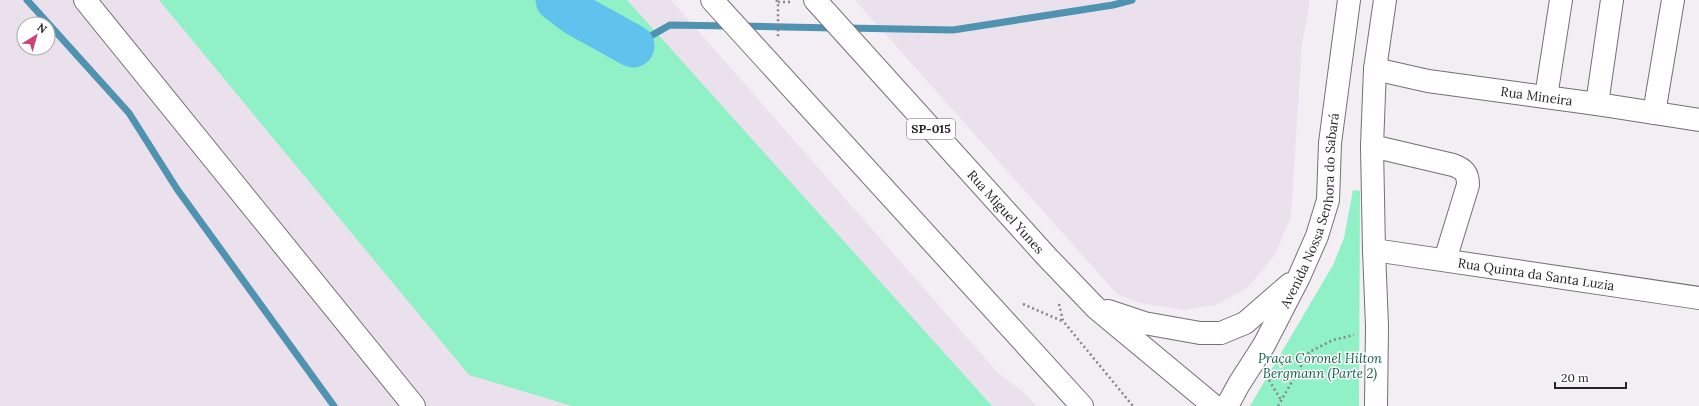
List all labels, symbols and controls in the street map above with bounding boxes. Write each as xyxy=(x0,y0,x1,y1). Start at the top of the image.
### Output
north arrow xyxy=(16,16,56,56)
text: N xyxy=(34,20,50,36)
street label: Rua Mineira xyxy=(1500,83,1574,110)
street label: Avenida Nossa Senhora do Sabará xyxy=(1276,112,1343,312)
road number: SP-015 xyxy=(907,119,955,139)
street label: Rua Miguel Yunes xyxy=(963,166,1048,257)
street label: Rua Quinta da Santa Luzia xyxy=(1457,254,1616,294)
park label: Praça Coronel Hilton Bergmann (Parte 2) xyxy=(1258,350,1382,382)
scale bar xyxy=(1555,364,1626,390)
text: 20 m xyxy=(1561,370,1589,385)

